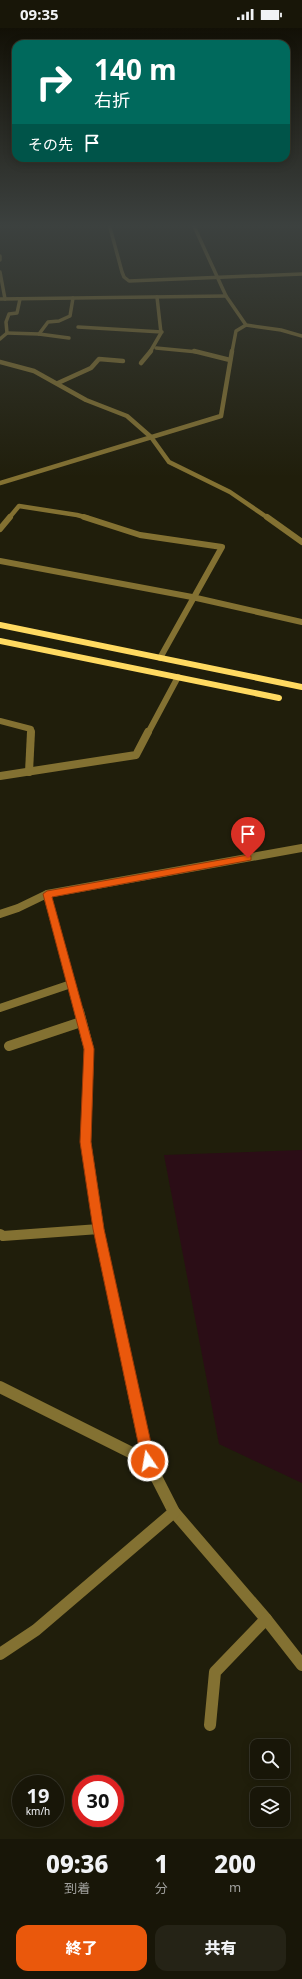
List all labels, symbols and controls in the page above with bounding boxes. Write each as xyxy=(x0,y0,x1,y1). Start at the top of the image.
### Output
text: 09:35 xyxy=(20,4,59,24)
text: 140 m xyxy=(94,50,177,88)
icon: right xyxy=(28,56,80,108)
text: 右折 xyxy=(94,88,130,112)
icon: arrive xyxy=(81,132,103,154)
text: その先 xyxy=(28,134,73,154)
pin xyxy=(231,817,265,858)
icon: arrive xyxy=(237,823,259,845)
position arrow xyxy=(127,1440,169,1482)
map controls xyxy=(250,1739,290,1827)
button: search xyxy=(250,1739,290,1779)
speed limit sign: 30 xyxy=(72,1775,124,1827)
text: 19 xyxy=(27,1782,49,1809)
button: layers xyxy=(250,1787,290,1827)
text: km/h xyxy=(26,1804,50,1818)
text: 09:36 xyxy=(46,1847,108,1880)
text: 1 xyxy=(154,1847,168,1880)
text: 200 xyxy=(214,1847,256,1880)
text: m xyxy=(229,1878,241,1896)
text: 到着 xyxy=(64,1879,90,1897)
text: 分 xyxy=(155,1879,168,1897)
button: 終了 xyxy=(16,1925,147,1971)
button: 共有 xyxy=(155,1925,286,1971)

